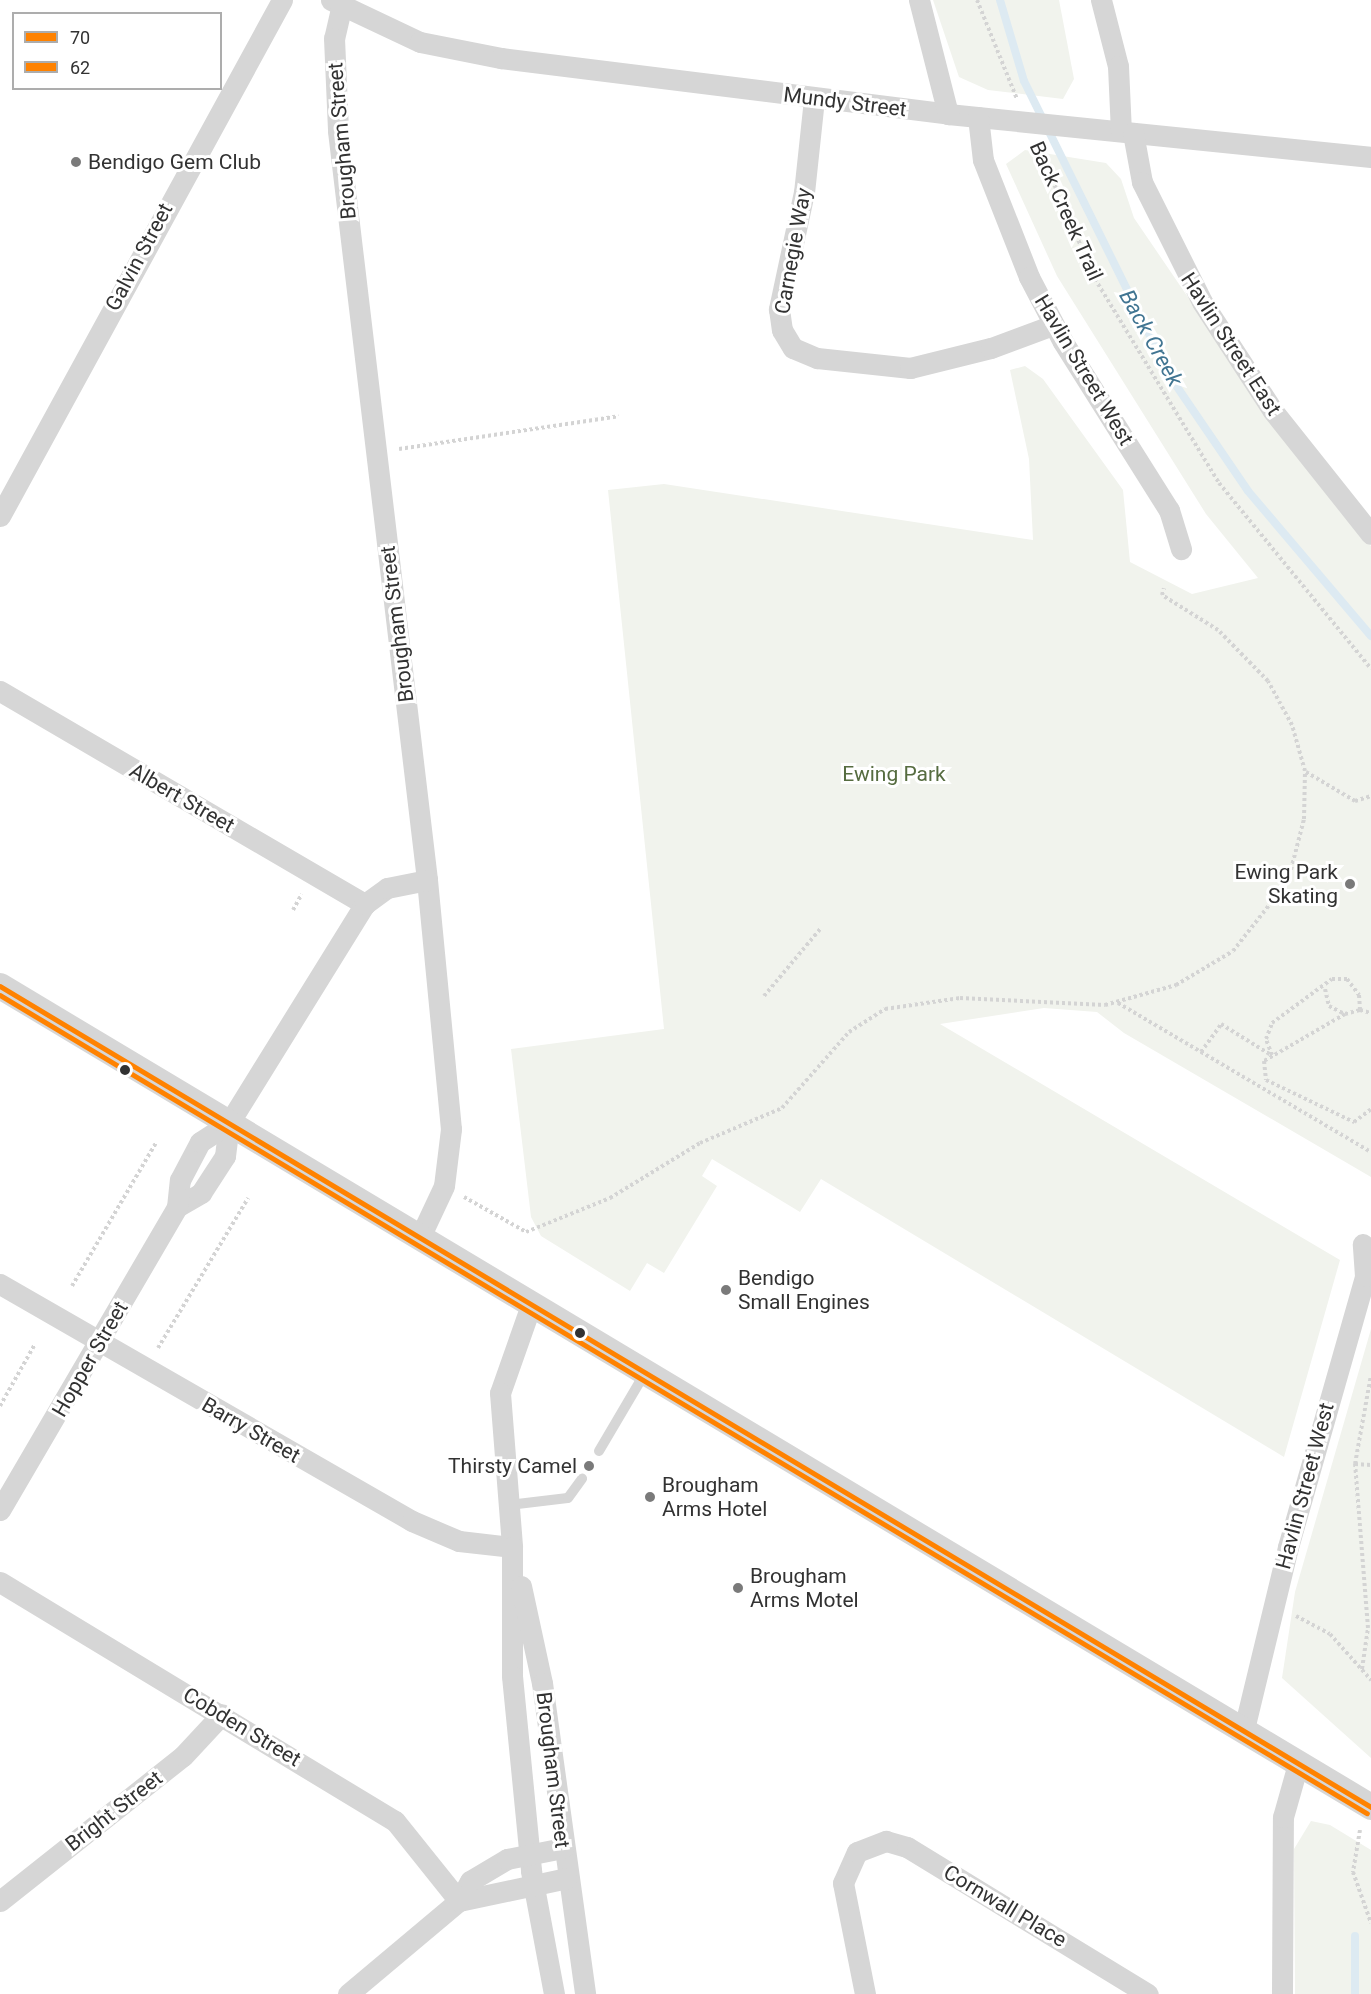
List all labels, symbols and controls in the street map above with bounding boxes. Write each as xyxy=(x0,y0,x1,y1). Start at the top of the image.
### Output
legend xyxy=(12,12,222,90)
text: 70 xyxy=(70,27,90,48)
text: 62 xyxy=(70,57,90,78)
street label: Brougham Street xyxy=(323,62,361,220)
street label: Mundy Street xyxy=(782,82,908,122)
street label: Back Creek Trail xyxy=(1024,137,1108,285)
place label: Bendigo Gem Club xyxy=(88,149,261,175)
marker: Bendigo Gem Club xyxy=(69,155,83,169)
street label: Carnegie Way xyxy=(770,186,816,316)
street label: Galvin Street xyxy=(100,199,178,315)
street label: Havlin Street East xyxy=(1175,268,1287,420)
water label: Back Creek xyxy=(1114,285,1188,391)
street label: Havlin Street West xyxy=(1029,290,1139,450)
street label: Brougham Street xyxy=(375,544,419,704)
street label: Albert Street xyxy=(125,758,239,838)
park label: Ewing Park xyxy=(842,761,946,787)
place label: Ewing Park Skating xyxy=(1234,859,1338,909)
marker: Ewing Park Skating xyxy=(1343,877,1357,891)
unlabelled marker xyxy=(119,1064,131,1076)
place label: Bendigo Small Engines xyxy=(738,1265,870,1315)
marker: Bendigo Small Engines xyxy=(719,1283,733,1297)
street label: Hopper Street xyxy=(47,1297,133,1421)
unlabelled marker xyxy=(574,1327,586,1339)
street label: Barry Street xyxy=(197,1392,305,1468)
street label: Havlin Street West xyxy=(1271,1400,1339,1572)
place label: Thirsty Camel xyxy=(448,1453,577,1479)
marker: Thirsty Camel xyxy=(582,1459,596,1473)
place label: Brougham Arms Hotel xyxy=(662,1472,767,1522)
marker: Brougham Arms Hotel xyxy=(643,1490,657,1504)
place label: Brougham Arms Motel xyxy=(750,1563,859,1613)
marker: Brougham Arms Motel xyxy=(731,1581,745,1595)
street label: Cobden Street xyxy=(179,1682,305,1772)
street label: Brougham Street xyxy=(531,1690,575,1850)
street label: Bright Street xyxy=(60,1765,168,1857)
street label: Cornwall Place xyxy=(939,1859,1071,1953)

